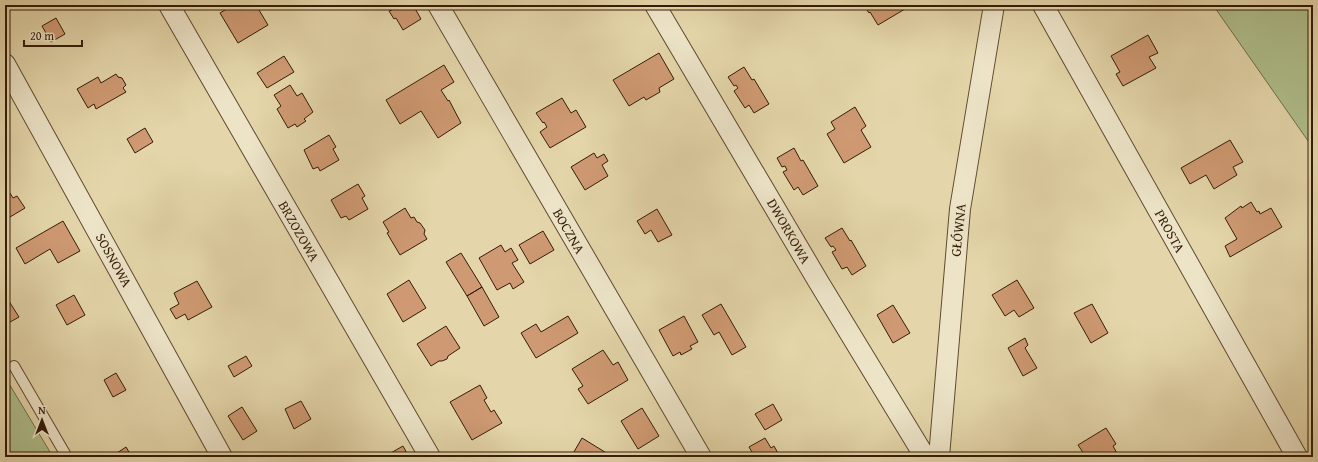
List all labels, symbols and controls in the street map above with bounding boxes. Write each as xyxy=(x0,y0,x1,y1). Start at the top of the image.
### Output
scale bar xyxy=(24,22,82,48)
text: 20 m xyxy=(30,27,54,44)
street label: DWORKOWA xyxy=(762,195,816,268)
street label: BRZOZOWA xyxy=(274,197,325,266)
street label: GŁÓWNA xyxy=(945,202,971,257)
street label: BOCZNA xyxy=(548,205,590,258)
street label: PROSTA xyxy=(1150,206,1190,257)
street label: SOSNOWA xyxy=(91,229,137,291)
north arrow xyxy=(22,400,62,440)
text: N xyxy=(38,402,46,418)

